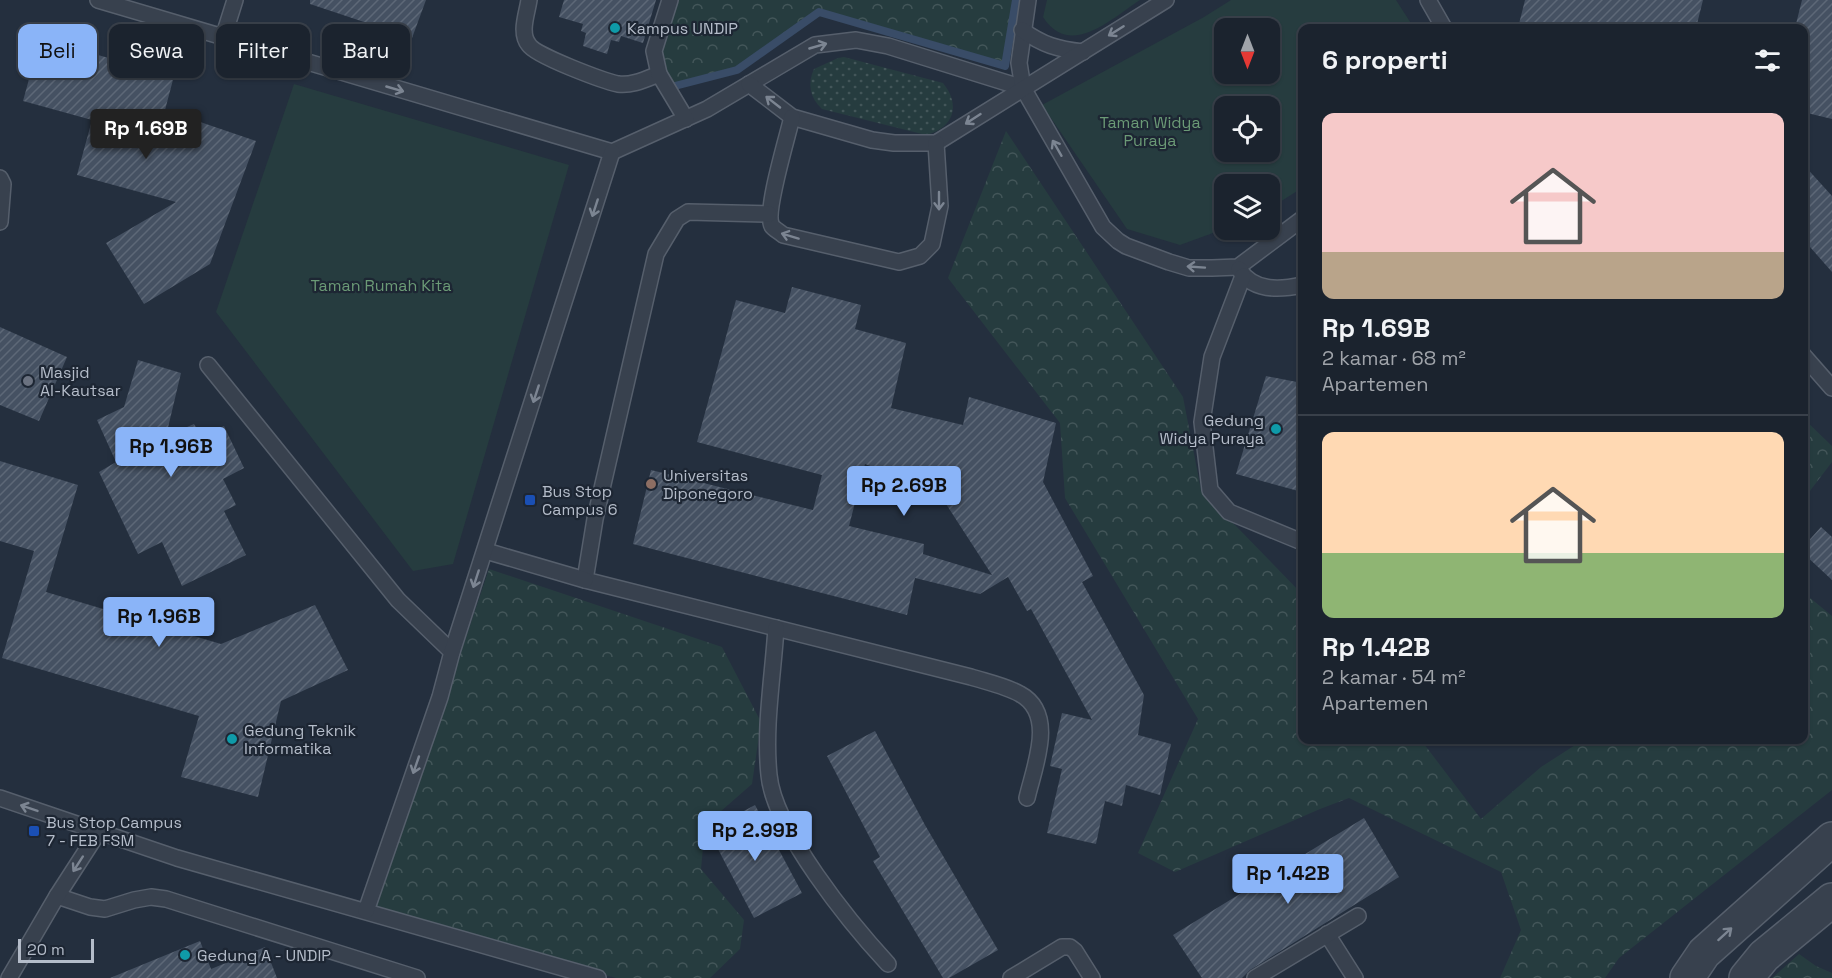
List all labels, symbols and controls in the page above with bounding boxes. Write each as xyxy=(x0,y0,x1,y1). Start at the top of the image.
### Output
place label: Kampus UNDIP xyxy=(627,18,738,39)
north arrow xyxy=(1214,18,1280,84)
map controls xyxy=(1214,18,1280,240)
marker: Kampus UNDIP xyxy=(608,21,622,35)
chip: Beli xyxy=(18,24,97,78)
chip: Sewa xyxy=(109,24,204,78)
chip: Filter xyxy=(216,24,310,78)
chip: Baru xyxy=(322,24,410,78)
one-way arrow xyxy=(1108,24,1125,37)
one-way arrow xyxy=(808,40,827,51)
text: 6 properti xyxy=(1322,43,1448,77)
icon: filters xyxy=(1751,44,1784,77)
one-way arrow xyxy=(385,84,404,95)
one-way arrow xyxy=(765,96,781,108)
button: locate xyxy=(1214,96,1280,162)
pin: Rp 1.69B xyxy=(84,109,208,160)
park label: Taman Widya Puraya xyxy=(1099,112,1201,151)
one-way arrow xyxy=(965,113,982,125)
text: Rp 1.69B xyxy=(104,115,188,141)
one-way arrow xyxy=(1051,140,1063,157)
icon: home xyxy=(1499,152,1607,260)
button: layers xyxy=(1214,174,1280,240)
one-way arrow xyxy=(933,190,945,210)
one-way arrow xyxy=(589,198,600,217)
one-way arrow xyxy=(781,230,800,241)
one-way arrow xyxy=(1187,262,1207,273)
park label: Taman Rumah Kita xyxy=(310,275,452,296)
text: Rp 1.69B xyxy=(1322,311,1430,345)
text: 2 kamar · 68 m² xyxy=(1322,345,1466,371)
place label: Masjid Al-Kautsar xyxy=(40,362,121,401)
text: Apartemen xyxy=(1322,371,1429,397)
marker: Masjid Al-Kautsar xyxy=(21,374,35,388)
one-way arrow xyxy=(530,384,541,403)
place label: Gedung Widya Puraya xyxy=(1160,410,1264,449)
marker: Gedung Widya Puraya xyxy=(1269,422,1283,436)
pin: Rp 1.96B xyxy=(109,427,233,478)
text: Rp 1.96B xyxy=(129,433,213,459)
place label: Universitas Diponegoro xyxy=(663,465,753,504)
pin: Rp 2.69B xyxy=(842,466,966,517)
icon: home xyxy=(1499,471,1607,579)
text: Rp 2.69B xyxy=(861,472,947,498)
marker: Universitas Diponegoro xyxy=(644,477,658,491)
place label: Bus Stop Campus 6 xyxy=(542,481,618,520)
marker: Bus Stop Campus 6 xyxy=(523,493,537,507)
one-way arrow xyxy=(470,569,481,588)
pin: Rp 1.96B xyxy=(97,597,221,648)
text: Rp 1.96B xyxy=(117,603,201,629)
text: Rp 1.42B xyxy=(1322,630,1430,664)
text: 2 kamar · 54 m² xyxy=(1322,664,1466,690)
text: Apartemen xyxy=(1322,690,1429,716)
place label: Gedung Teknik Informatika xyxy=(244,720,357,759)
marker: Gedung Teknik Informatika xyxy=(225,732,239,746)
one-way arrow xyxy=(410,755,421,774)
one-way arrow xyxy=(20,802,39,813)
pin: Rp 2.99B xyxy=(693,811,817,862)
place label: Bus Stop Campus 7 - FEB FSM xyxy=(46,812,182,851)
text: Rp 2.99B xyxy=(712,817,798,843)
marker: Bus Stop Campus 7 - FEB FSM xyxy=(27,824,41,838)
pin: Rp 1.42B xyxy=(1226,854,1350,905)
one-way arrow xyxy=(72,855,84,872)
text: Rp 1.42B xyxy=(1246,860,1330,886)
one-way arrow xyxy=(1718,927,1733,941)
scale bar xyxy=(18,936,94,964)
text: 20 m xyxy=(27,939,65,960)
place label: Gedung A - UNDIP xyxy=(197,945,331,966)
marker: Gedung A - UNDIP xyxy=(178,948,192,962)

